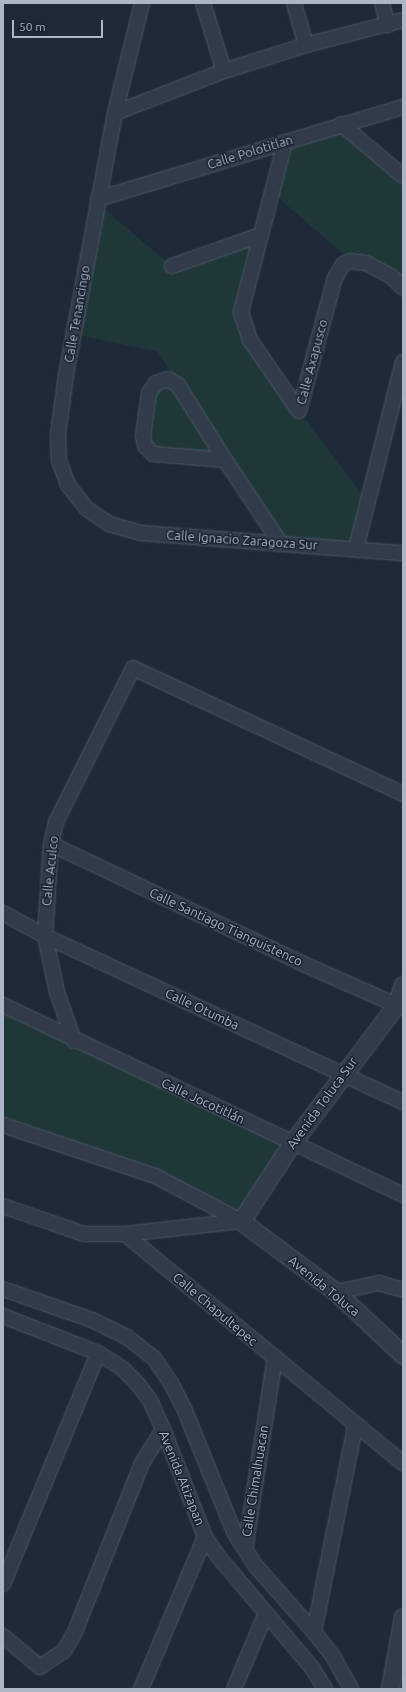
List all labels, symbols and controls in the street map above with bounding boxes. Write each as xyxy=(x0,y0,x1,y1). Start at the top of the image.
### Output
scale bar xyxy=(14,12,105,38)
text: 50 m xyxy=(19,20,46,33)
street label: Calle Polotitlan xyxy=(205,132,295,172)
street label: Calle Tenancingo xyxy=(61,264,93,364)
street label: Calle Axapusco xyxy=(293,318,331,406)
street label: Calle Ignacio Zaragoza Sur xyxy=(166,527,318,553)
street label: Calle Aculco xyxy=(39,835,61,907)
street label: Calle Santiago Tianguistenco xyxy=(147,885,305,969)
street label: Calle Otumba xyxy=(163,985,241,1033)
street label: Avenida Toluca Sur xyxy=(284,1054,360,1152)
street label: Calle Jocotitlán xyxy=(159,1075,247,1127)
street label: Avenida Toluca xyxy=(285,1252,363,1320)
street label: Calle Chapultepec xyxy=(170,1269,260,1349)
street label: Calle Chimalhuacan xyxy=(238,1424,272,1538)
street label: Avenida Atizapan xyxy=(156,1428,208,1528)

